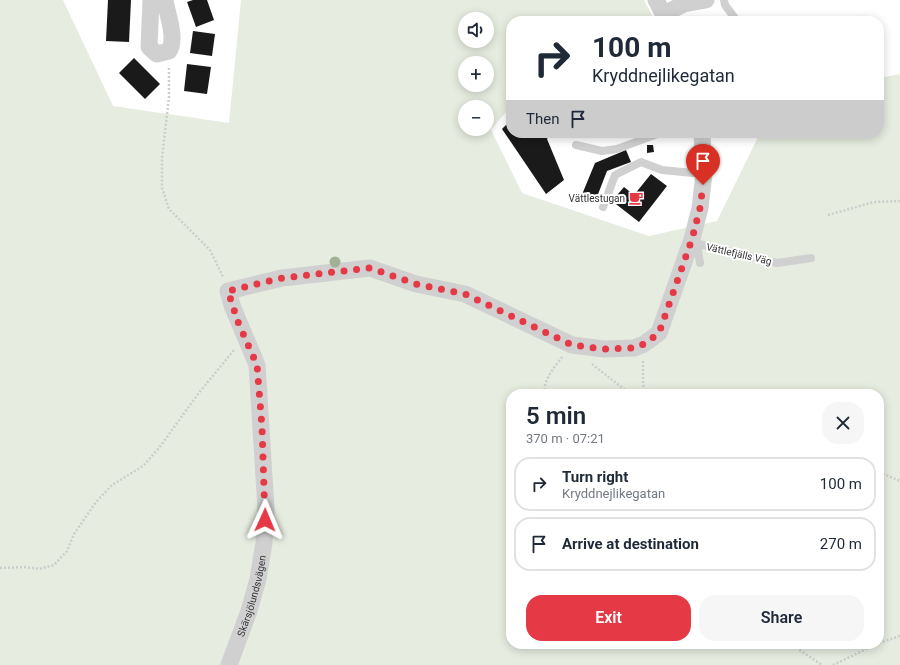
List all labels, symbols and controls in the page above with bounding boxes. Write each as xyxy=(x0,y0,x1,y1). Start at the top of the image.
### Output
map controls xyxy=(458,12,494,136)
button: sound xyxy=(458,12,494,48)
text: 100 m xyxy=(592,31,671,64)
icon: right xyxy=(526,32,578,84)
button: + xyxy=(458,56,494,92)
text: Kryddnejlikegatan xyxy=(592,65,735,86)
button: − xyxy=(458,100,494,136)
icon: arrive xyxy=(567,108,589,130)
text: Then xyxy=(526,110,559,128)
pin xyxy=(686,144,720,185)
icon: arrive xyxy=(692,150,714,172)
cafe icon: Vättlestugan xyxy=(628,190,644,206)
place label: Vättlestugan xyxy=(569,193,625,204)
street label: Vättlefjälls Väg xyxy=(705,241,773,267)
text: 5 min xyxy=(526,402,586,430)
button: close xyxy=(822,402,864,444)
text: 370 m · 07:21 xyxy=(526,431,605,446)
text: Turn right xyxy=(562,468,628,486)
icon: right xyxy=(528,473,550,495)
text: 100 m xyxy=(820,475,862,493)
text: Kryddnejlikegatan xyxy=(562,486,665,501)
position arrow xyxy=(244,499,286,541)
icon: arrive xyxy=(528,533,550,555)
text: Arrive at destination xyxy=(562,535,699,553)
text: 270 m xyxy=(820,535,862,553)
street label: Skärsjölundsvägen xyxy=(235,554,267,638)
button: Exit xyxy=(526,595,691,641)
button: Share xyxy=(699,595,864,641)

